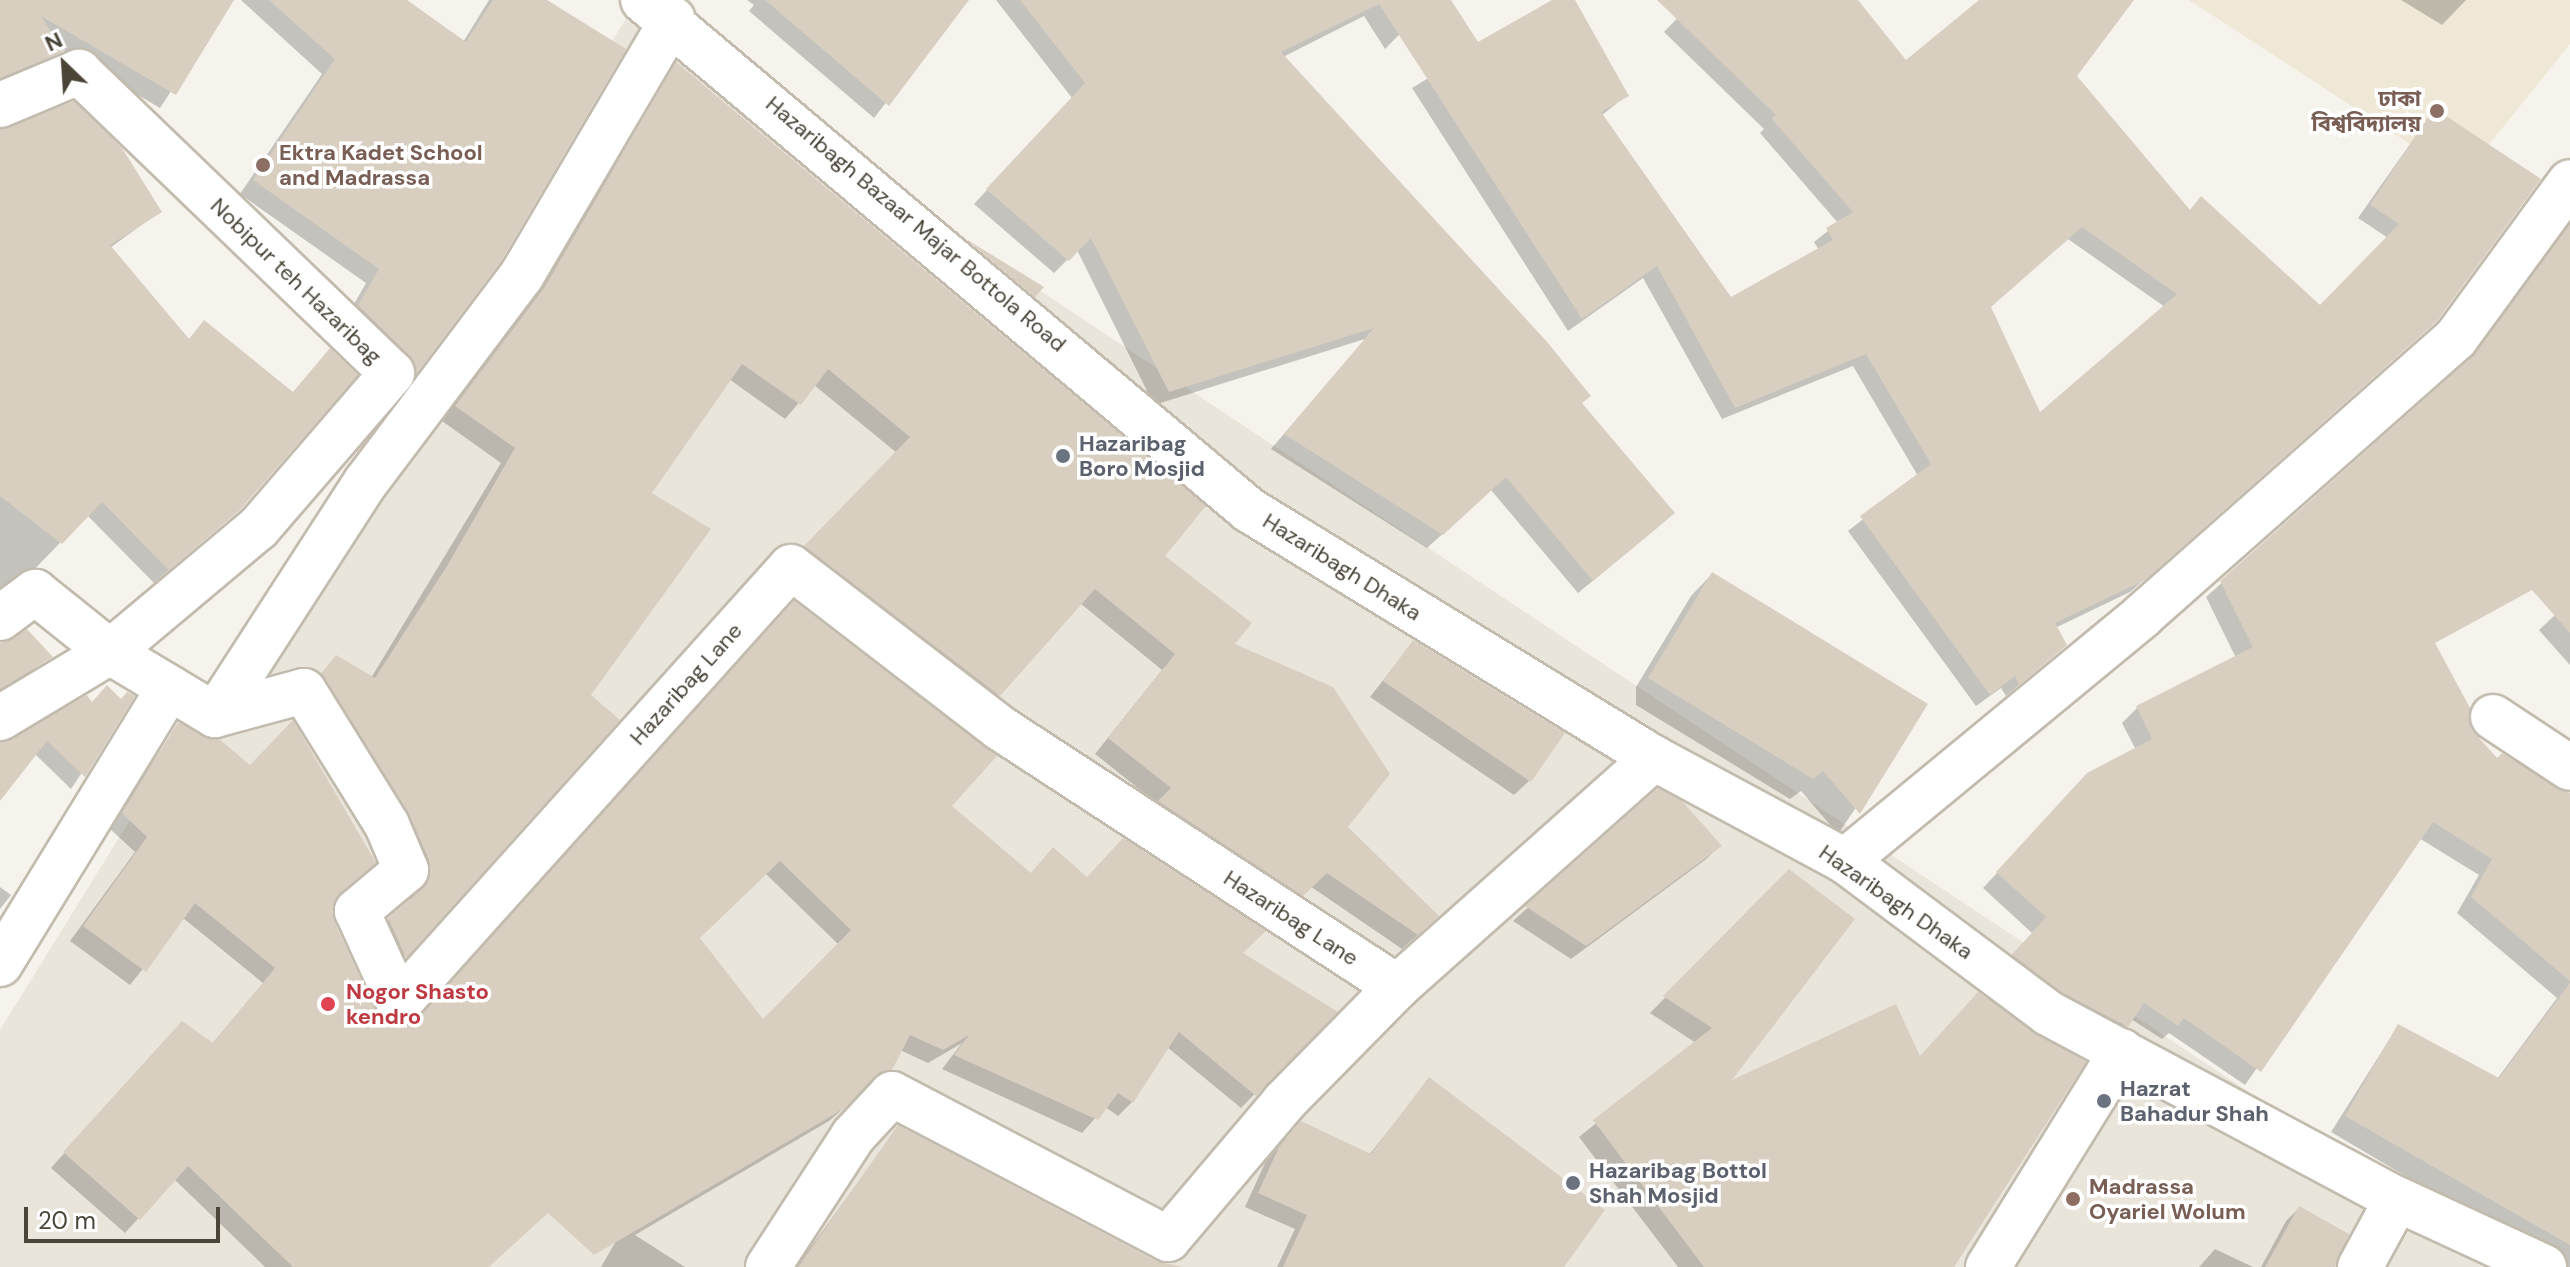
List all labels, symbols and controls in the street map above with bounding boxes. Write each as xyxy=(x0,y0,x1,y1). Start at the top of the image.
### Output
north arrow xyxy=(24,24,104,104)
text: N xyxy=(40,25,67,58)
place label: ঢাকা বিশ্ববিদ্যালয় xyxy=(2312,85,2421,136)
street label: Hazaribagh Bazaar Majar Bottola Road xyxy=(761,91,1071,357)
marker: ঢাকা বিশ্ববিদ্যালয় xyxy=(2428,102,2446,120)
place label: Ektra Kadet School and Madrassa xyxy=(279,139,483,190)
marker: Ektra Kadet School and Madrassa xyxy=(254,156,272,174)
street label: Nobipur teh Hazaribag xyxy=(205,193,387,369)
place label: Hazaribag Boro Mosjid xyxy=(1079,430,1205,482)
marker: Hazaribag Boro Mosjid xyxy=(1054,447,1072,465)
street label: Hazaribagh Dhaka xyxy=(1258,508,1426,626)
street label: Hazaribag Lane xyxy=(624,618,748,750)
street label: Hazaribagh Dhaka xyxy=(1814,839,1978,965)
street label: Hazaribag Lane xyxy=(1219,865,1363,971)
place label: Nogor Shasto kendro xyxy=(346,978,489,1030)
marker: Nogor Shasto kendro xyxy=(317,993,339,1015)
place label: Hazrat Bahadur Shah xyxy=(2120,1075,2269,1126)
marker: Hazrat Bahadur Shah xyxy=(2095,1092,2113,1110)
place label: Hazaribag Bottol Shah Mosjid xyxy=(1589,1157,1767,1208)
place label: Madrassa Oyariel Wolum xyxy=(2089,1173,2246,1224)
marker: Hazaribag Bottol Shah Mosjid xyxy=(1564,1174,1582,1192)
marker: Madrassa Oyariel Wolum xyxy=(2064,1190,2082,1208)
scale bar xyxy=(28,1191,224,1241)
text: 20 m xyxy=(38,1205,96,1236)

